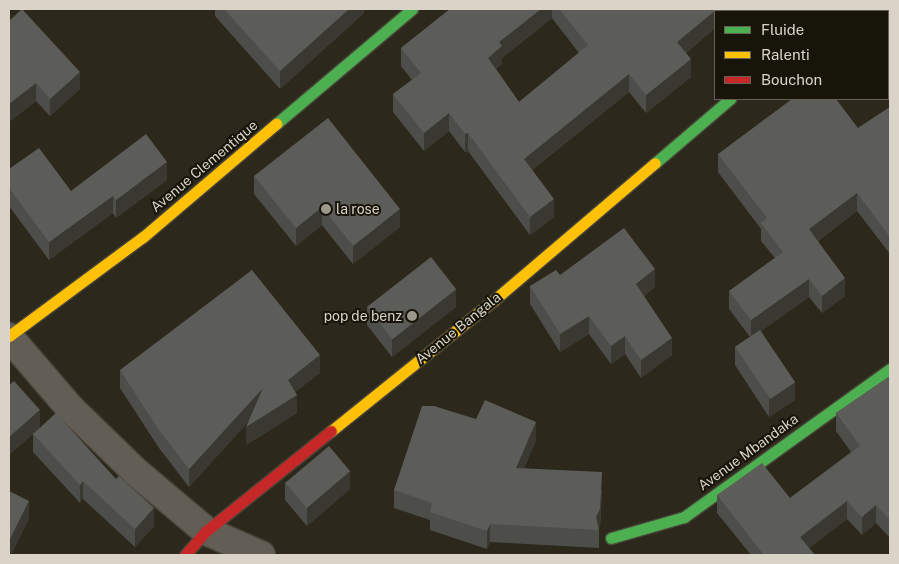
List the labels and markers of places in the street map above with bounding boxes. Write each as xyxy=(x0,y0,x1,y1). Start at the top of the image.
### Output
place label: la rose xyxy=(336,201,380,217)
marker: la rose xyxy=(320,203,332,215)
place label: pop de benz xyxy=(323,308,402,324)
marker: pop de benz xyxy=(406,310,418,322)

